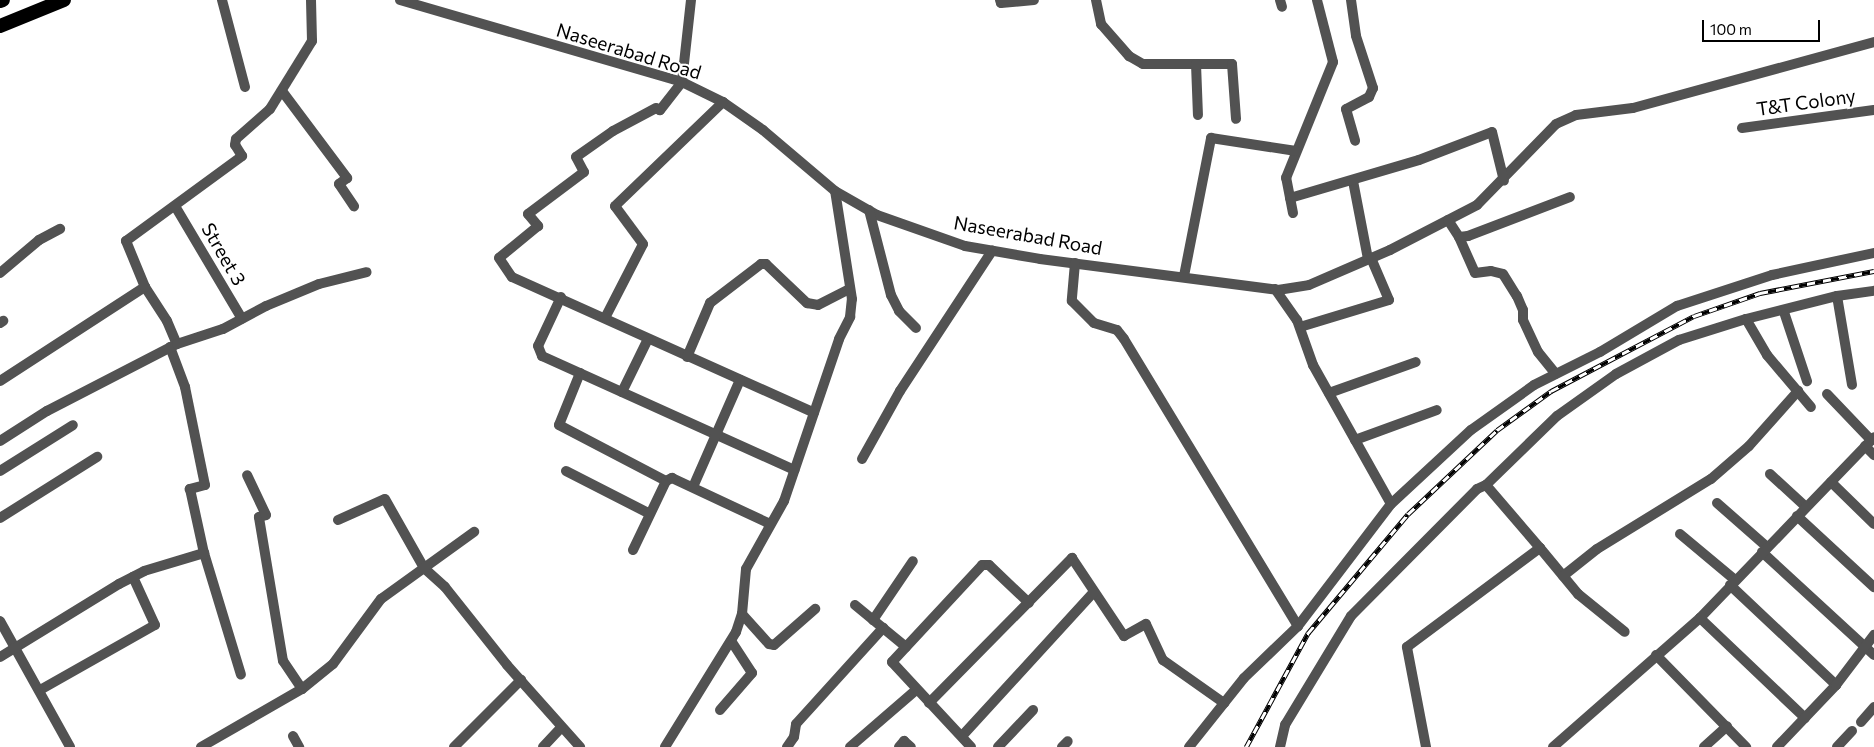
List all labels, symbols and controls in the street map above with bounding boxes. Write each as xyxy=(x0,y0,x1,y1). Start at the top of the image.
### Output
scale bar xyxy=(1704,10,1822,42)
street label: Naseerabad Road xyxy=(554,18,704,84)
text: 100 m xyxy=(1710,20,1752,38)
street label: T&T Colony xyxy=(1755,84,1857,120)
street label: Naseerabad Road xyxy=(952,211,1104,259)
street label: Street 3 xyxy=(197,219,251,289)

